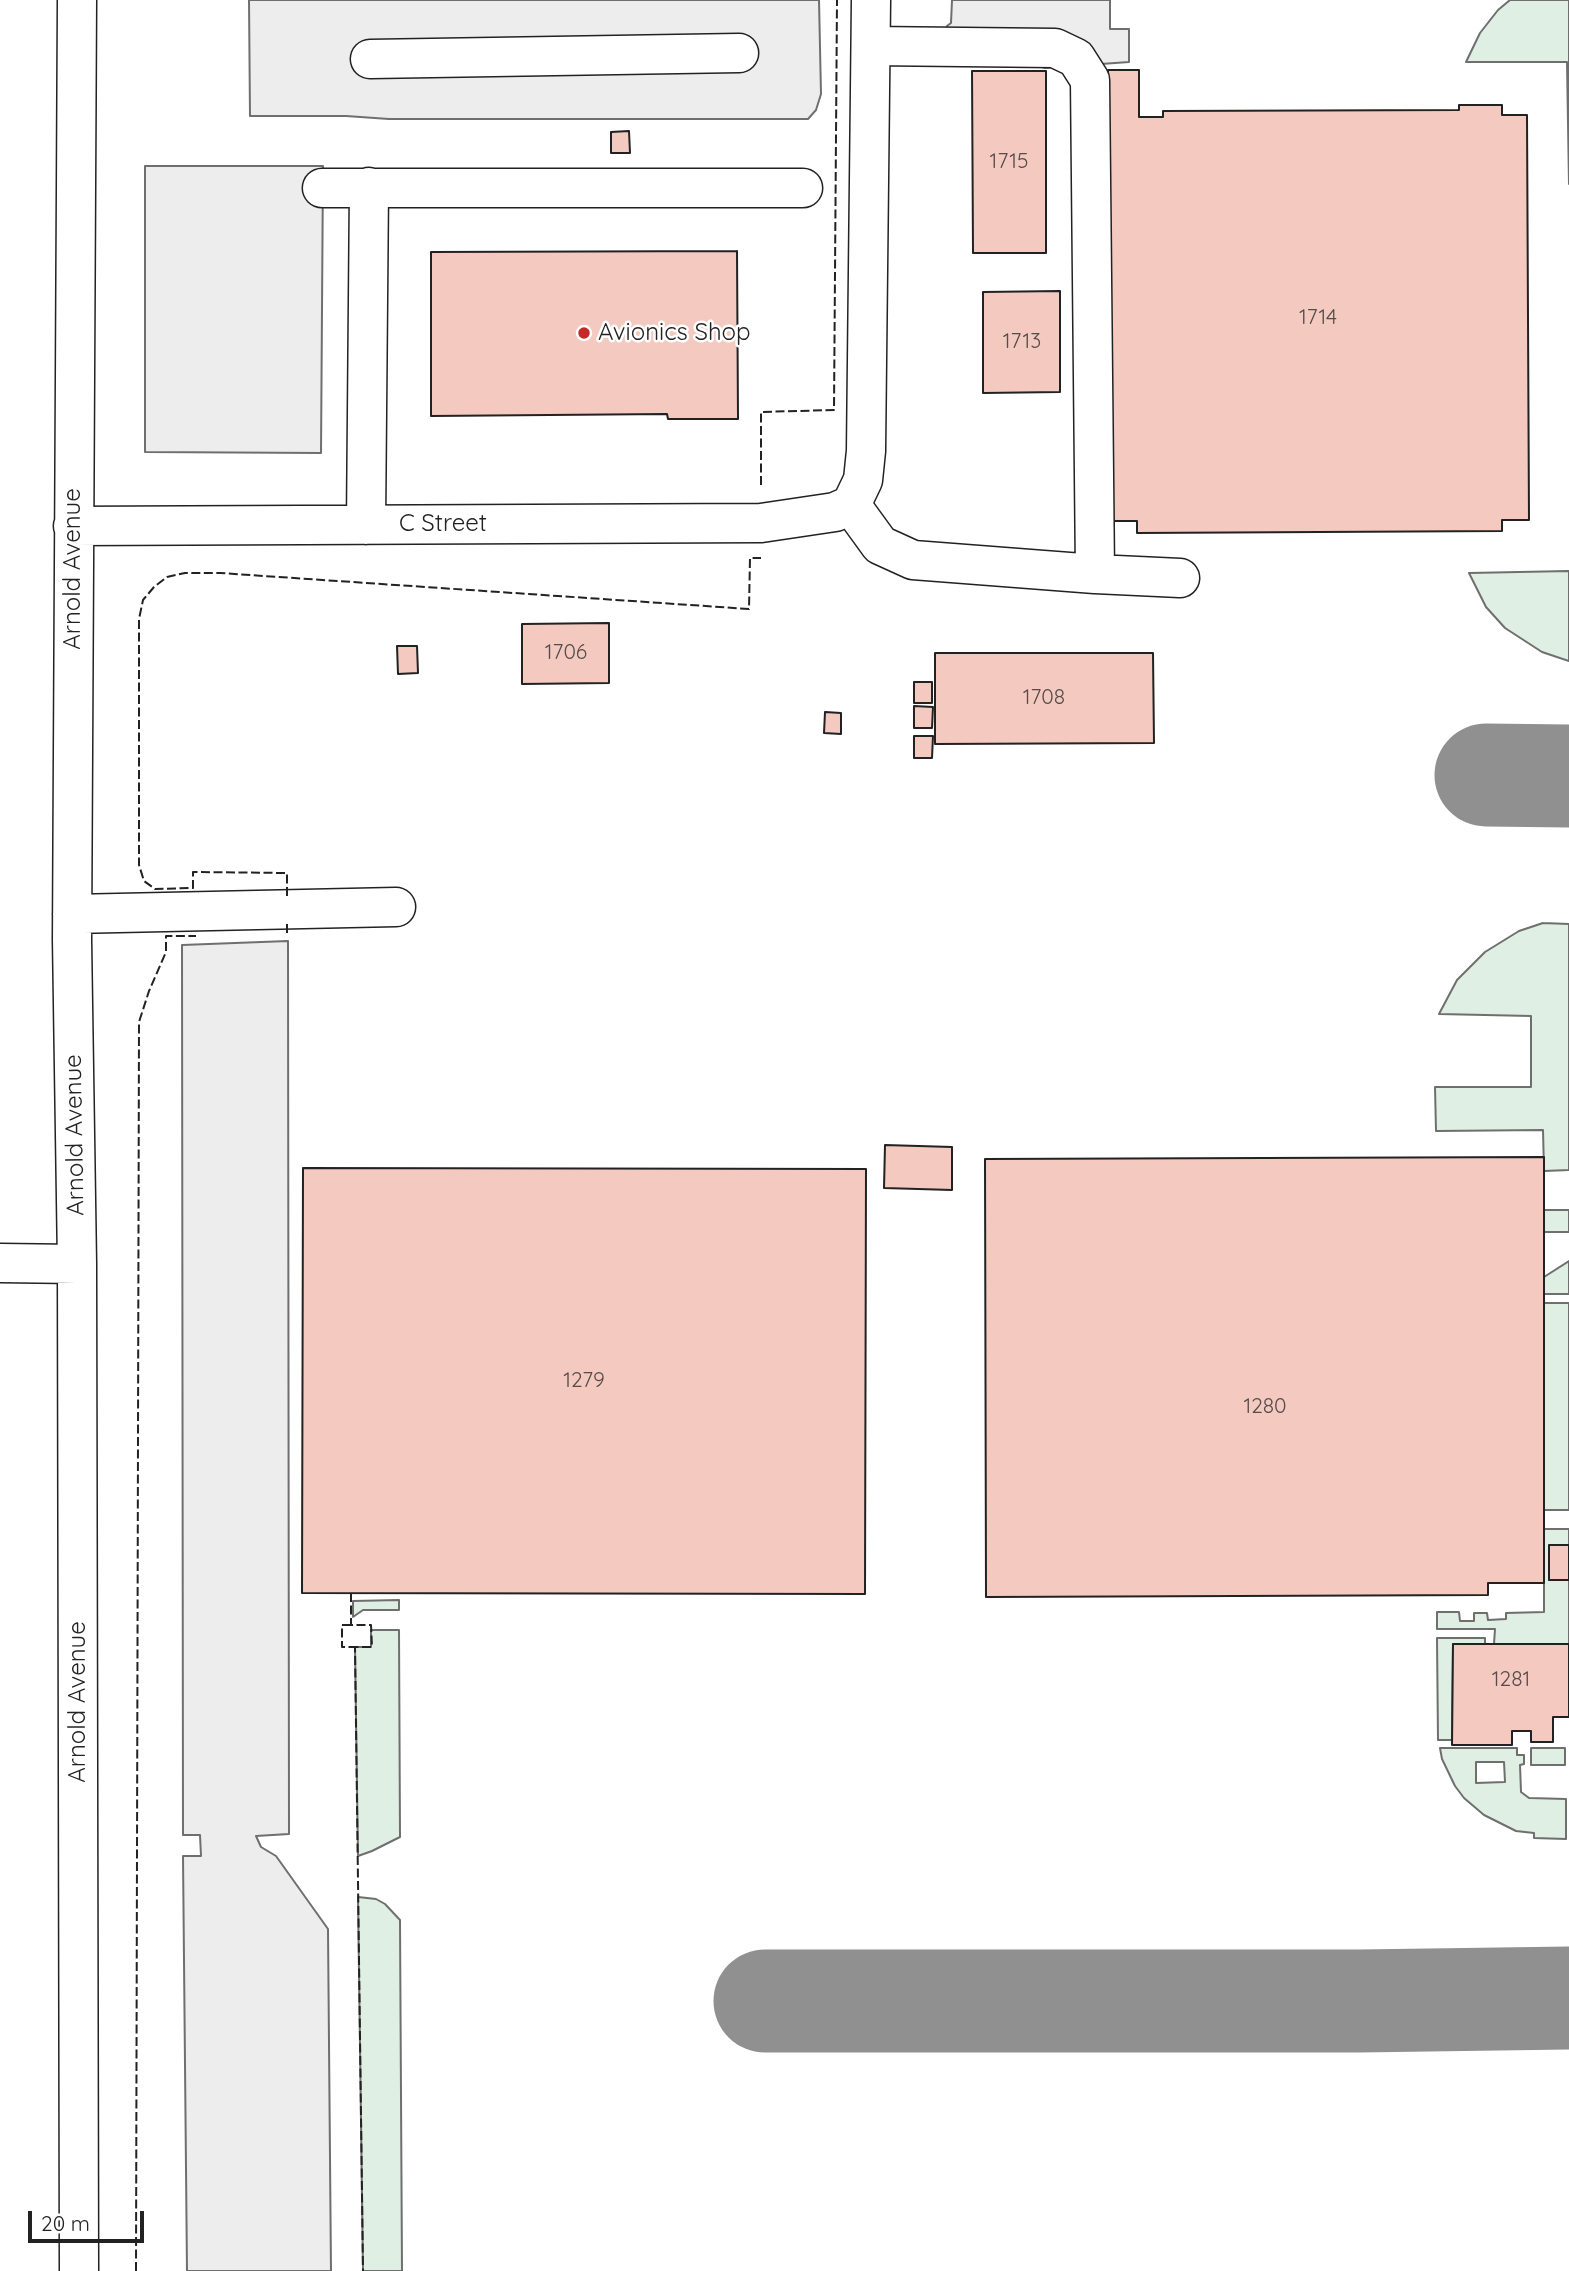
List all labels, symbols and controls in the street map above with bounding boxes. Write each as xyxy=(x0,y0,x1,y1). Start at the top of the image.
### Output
house number: 1715 xyxy=(990,149,1028,175)
house number: 1714 xyxy=(1299,305,1337,331)
place label: Avionics Shop xyxy=(598,319,751,347)
marker: Avionics Shop xyxy=(576,325,592,341)
house number: 1713 xyxy=(1003,329,1041,355)
street label: Arnold Avenue xyxy=(59,488,87,650)
street label: C Street xyxy=(399,510,487,538)
house number: 1706 xyxy=(545,640,587,666)
house number: 1708 xyxy=(1023,685,1065,711)
street label: Arnold Avenue xyxy=(59,1054,91,1216)
house number: 1279 xyxy=(563,1368,605,1394)
house number: 1280 xyxy=(1243,1394,1287,1420)
street label: Arnold Avenue xyxy=(64,1621,92,1783)
house number: 1281 xyxy=(1492,1667,1530,1693)
scale bar xyxy=(32,2198,147,2242)
text: 20 m xyxy=(41,2210,90,2236)

